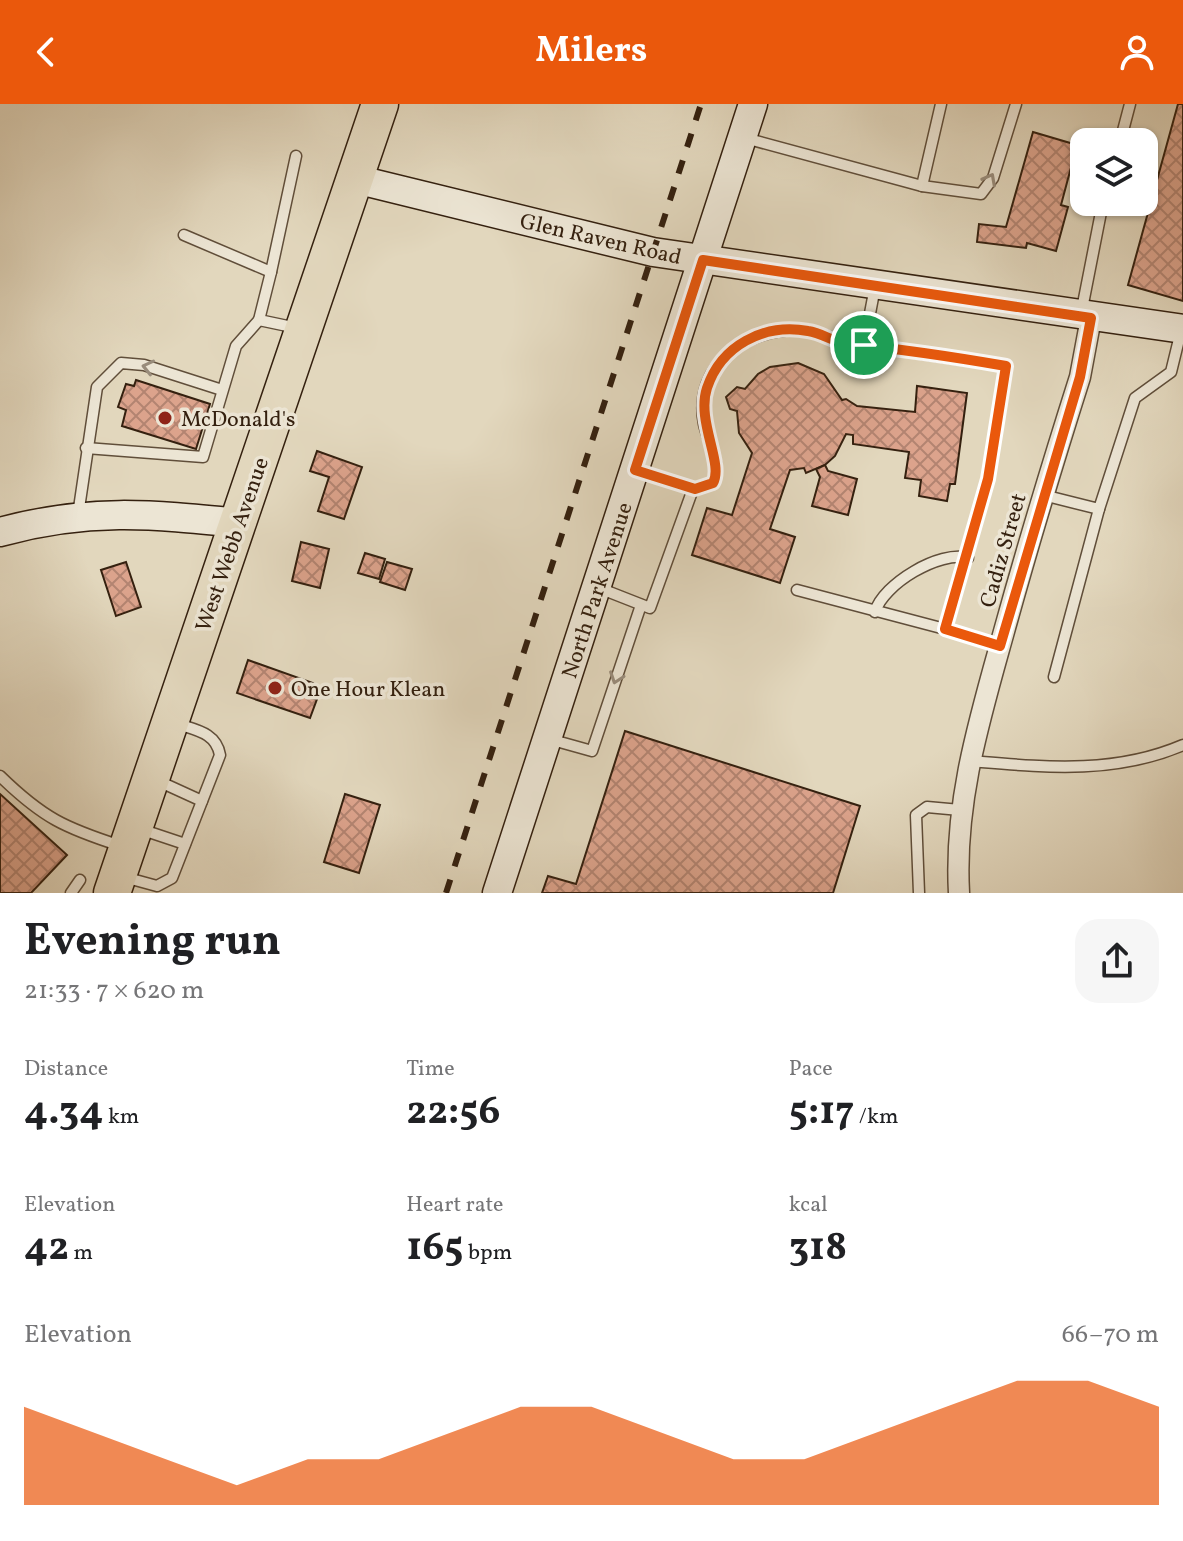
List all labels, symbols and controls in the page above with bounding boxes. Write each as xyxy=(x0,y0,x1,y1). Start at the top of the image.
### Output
text: Milers xyxy=(536,27,647,77)
icon: back xyxy=(24,30,68,74)
icon: person xyxy=(1115,30,1159,74)
map controls xyxy=(1070,128,1158,216)
button: layers xyxy=(1070,128,1158,216)
one-way arrow xyxy=(981,173,996,187)
street label: Glen Raven Road xyxy=(517,207,684,274)
pin xyxy=(830,311,898,379)
icon: arrive xyxy=(842,323,886,367)
one-way arrow xyxy=(141,359,155,376)
place label: McDonald's xyxy=(181,405,296,436)
marker: McDonald's xyxy=(156,409,174,427)
street label: West Webb Avenue xyxy=(189,453,278,636)
street label: Cadiz Street xyxy=(973,490,1036,611)
street label: North Park Avenue xyxy=(555,499,642,683)
one-way arrow xyxy=(610,670,626,684)
place label: One Hour Klean xyxy=(291,675,445,706)
marker: One Hour Klean xyxy=(266,679,284,697)
text: Evening run xyxy=(24,912,281,973)
button: share xyxy=(1075,919,1159,1003)
text: 21:33 · 7 × 620 m xyxy=(24,973,204,1009)
text: Distance xyxy=(24,1054,108,1085)
text: Time xyxy=(406,1054,455,1085)
text: Pace xyxy=(789,1054,833,1085)
text: 4.34 xyxy=(24,1085,103,1141)
text: 22:56 xyxy=(406,1085,501,1141)
text: 5:17 xyxy=(789,1085,854,1141)
text: km xyxy=(103,1102,139,1133)
text: /km xyxy=(854,1102,898,1133)
text: Elevation xyxy=(24,1190,115,1221)
text: Heart rate xyxy=(406,1190,503,1221)
text: kcal xyxy=(789,1190,828,1221)
text: 42 xyxy=(24,1221,69,1277)
text: 165 xyxy=(406,1221,464,1277)
text: 318 xyxy=(789,1221,847,1277)
text: m xyxy=(69,1238,93,1269)
text: bpm xyxy=(464,1238,512,1269)
text: Elevation xyxy=(24,1317,132,1353)
text: 66–70 m xyxy=(1062,1317,1159,1353)

